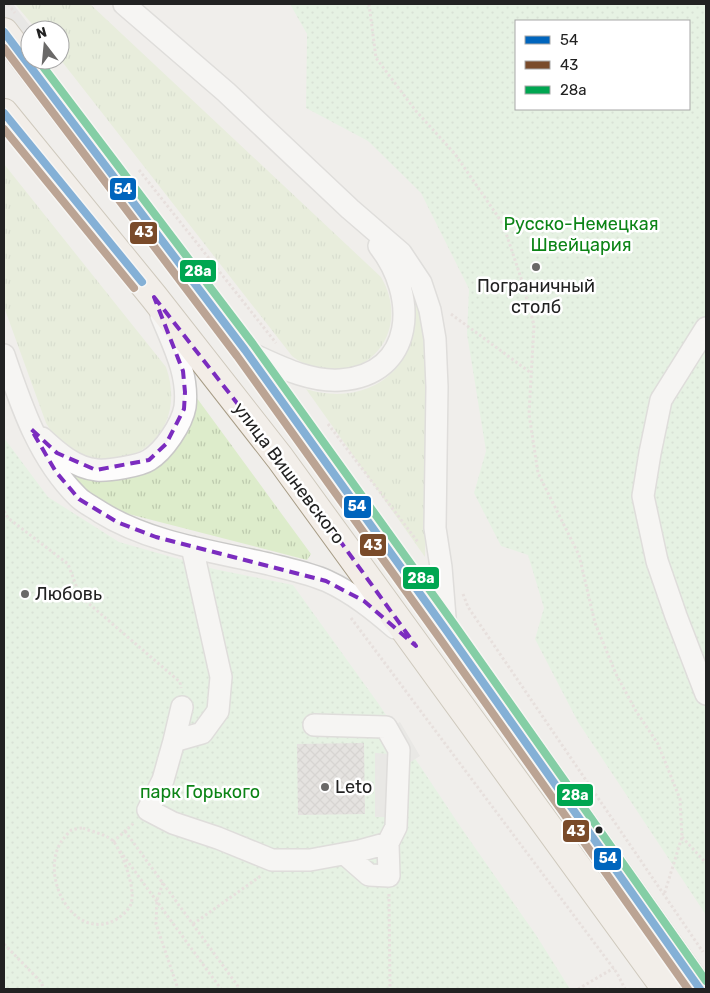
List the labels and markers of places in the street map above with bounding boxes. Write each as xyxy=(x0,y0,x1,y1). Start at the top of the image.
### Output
marker: Пограничный столб xyxy=(530,261,542,273)
place label: Пограничный столб xyxy=(477,275,595,318)
place label: Любовь xyxy=(35,583,102,605)
marker: Любовь xyxy=(19,588,31,600)
place label: Leto xyxy=(335,776,372,798)
marker: Leto xyxy=(319,781,331,793)
unlabelled marker xyxy=(594,825,604,835)

